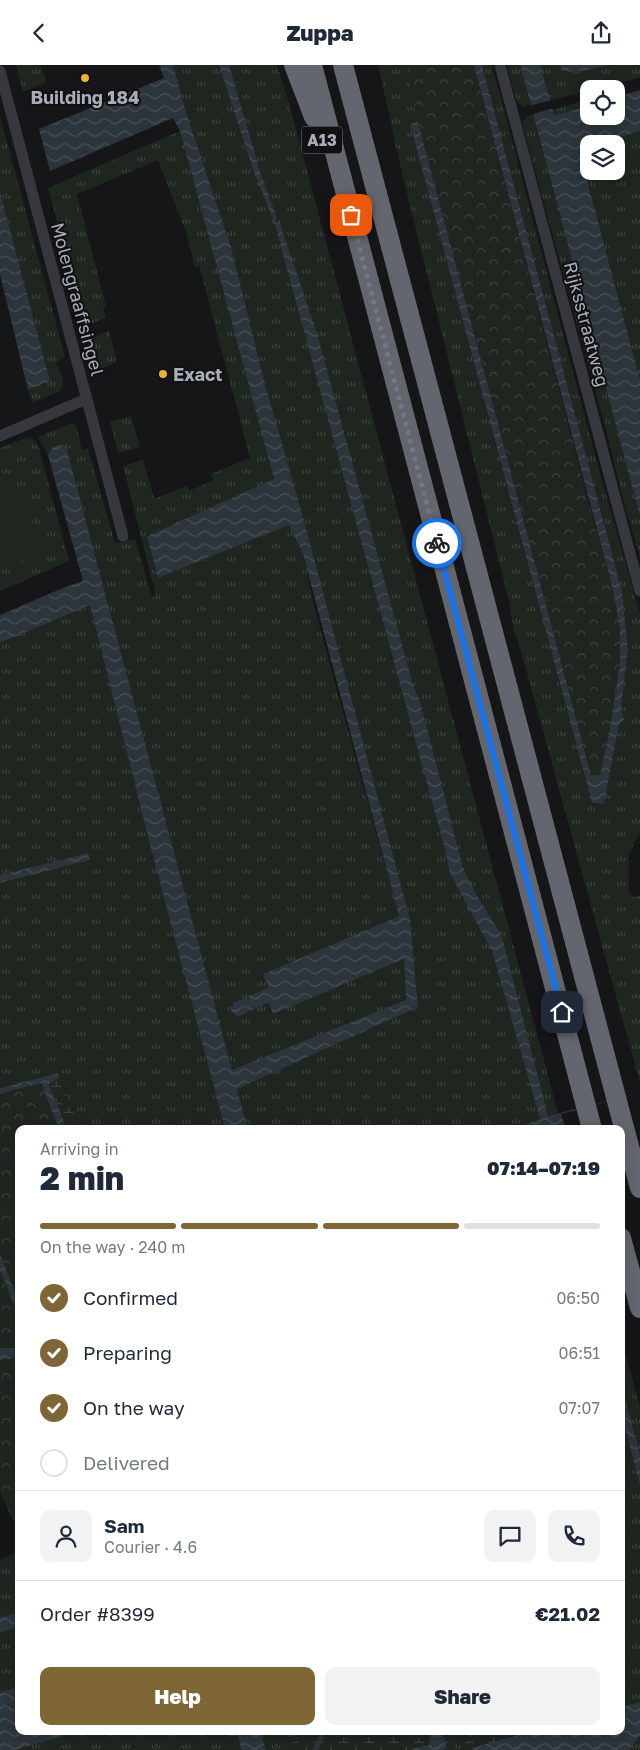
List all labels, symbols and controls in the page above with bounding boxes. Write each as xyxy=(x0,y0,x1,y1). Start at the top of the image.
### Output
icon: back xyxy=(25,19,53,47)
text: Zuppa xyxy=(286,19,354,46)
icon: share xyxy=(587,19,615,47)
marker: Building 184 xyxy=(79,72,91,84)
map controls xyxy=(580,80,625,180)
button: locate xyxy=(580,80,625,125)
place label: Building 184 xyxy=(31,86,139,108)
road number: A13 xyxy=(302,127,342,153)
button: layers xyxy=(580,135,625,180)
pin xyxy=(330,194,372,236)
icon: bag xyxy=(337,201,365,229)
street label: Molengraaffsingel xyxy=(47,220,109,378)
street label: Rijksstraatweg xyxy=(560,259,614,389)
place label: Exact xyxy=(173,363,222,385)
marker: Exact xyxy=(157,368,169,380)
courier xyxy=(412,518,462,568)
icon: bike xyxy=(423,529,451,557)
pin xyxy=(541,991,583,1033)
icon: home xyxy=(548,998,576,1026)
text: Arriving in xyxy=(40,1139,119,1159)
text: 07:14–07:19 xyxy=(487,1156,600,1179)
text: 2 min xyxy=(40,1159,124,1197)
text: On the way · 240 m xyxy=(40,1237,185,1257)
icon: check xyxy=(40,1284,68,1312)
text: Confirmed xyxy=(83,1286,178,1309)
text: 06:50 xyxy=(556,1288,600,1308)
icon: check xyxy=(40,1339,68,1367)
text: Preparing xyxy=(83,1341,172,1364)
text: 06:51 xyxy=(559,1343,600,1363)
icon: check xyxy=(40,1394,68,1422)
text: On the way xyxy=(83,1396,185,1419)
text: 07:07 xyxy=(558,1398,600,1418)
text: Delivered xyxy=(83,1451,170,1474)
button: person xyxy=(40,1510,92,1562)
button: chat xyxy=(484,1510,536,1562)
button: phone xyxy=(548,1510,600,1562)
text: Sam xyxy=(104,1514,144,1537)
text: Courier · 4.6 xyxy=(104,1537,197,1557)
text: Order #8399 xyxy=(40,1602,155,1625)
text: €21.02 xyxy=(535,1602,600,1625)
button: Help xyxy=(40,1667,315,1725)
button: Share xyxy=(325,1667,600,1725)

